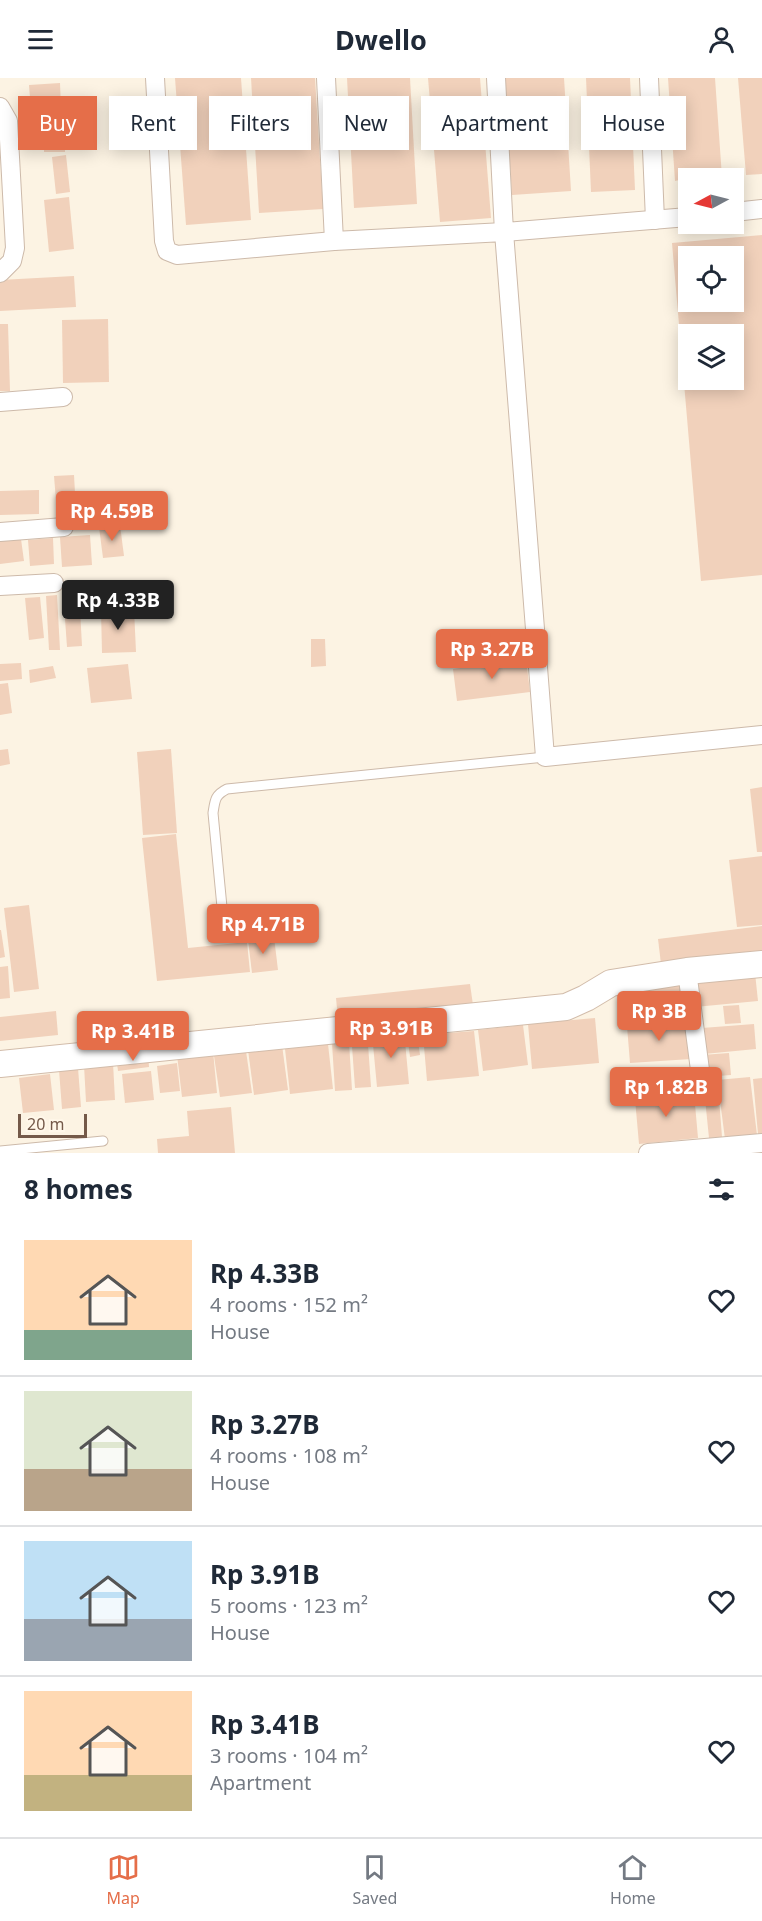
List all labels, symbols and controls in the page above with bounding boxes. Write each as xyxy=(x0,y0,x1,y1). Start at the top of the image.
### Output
text: Dwello xyxy=(335,21,427,58)
icon: menu xyxy=(24,23,57,56)
icon: person xyxy=(705,23,738,56)
chip: Buy xyxy=(18,96,97,150)
chip: Rent xyxy=(109,96,197,150)
chip: Filters xyxy=(209,96,311,150)
chip: New xyxy=(323,96,409,150)
chip: Apartment xyxy=(421,96,569,150)
chip: House xyxy=(581,96,686,150)
north arrow xyxy=(678,168,744,234)
map controls xyxy=(678,168,744,390)
button: locate xyxy=(678,246,744,312)
button: layers xyxy=(678,324,744,390)
pin: Rp 4.59B xyxy=(50,491,174,542)
text: Rp 4.59B xyxy=(70,497,154,524)
pin: Rp 4.33B xyxy=(56,580,180,631)
text: Rp 4.33B xyxy=(76,586,160,613)
pin: Rp 3.27B xyxy=(430,629,554,680)
text: Rp 3.27B xyxy=(450,635,534,662)
pin: Rp 4.71B xyxy=(201,904,325,955)
text: Rp 4.71B xyxy=(221,910,305,937)
pin: Rp 3B xyxy=(617,991,701,1042)
text: Rp 3B xyxy=(631,997,687,1024)
pin: Rp 3.91B xyxy=(329,1008,453,1059)
pin: Rp 3.41B xyxy=(71,1011,195,1062)
text: Rp 3.91B xyxy=(349,1014,433,1041)
text: Rp 3.41B xyxy=(91,1017,175,1044)
pin: Rp 1.82B xyxy=(604,1067,728,1118)
text: Rp 1.82B xyxy=(624,1073,708,1100)
scale bar xyxy=(18,1111,87,1138)
text: 20 m xyxy=(27,1113,64,1135)
text: 8 homes xyxy=(24,1171,133,1207)
icon: filters xyxy=(705,1173,738,1206)
text: Rp 4.33B xyxy=(210,1255,319,1291)
icon: home xyxy=(72,1264,144,1336)
icon: heart xyxy=(705,1284,738,1317)
text: 4 rooms · 152 m² xyxy=(210,1291,368,1318)
text: House xyxy=(210,1318,270,1345)
text: Rp 3.27B xyxy=(210,1406,319,1442)
icon: home xyxy=(72,1415,144,1487)
icon: heart xyxy=(705,1435,738,1468)
text: 4 rooms · 108 m² xyxy=(210,1442,368,1469)
text: House xyxy=(210,1469,270,1496)
text: Rp 3.91B xyxy=(210,1556,319,1592)
icon: home xyxy=(72,1565,144,1637)
icon: heart xyxy=(705,1585,738,1618)
text: 5 rooms · 123 m² xyxy=(210,1592,368,1619)
text: House xyxy=(210,1619,270,1646)
text: Rp 3.41B xyxy=(210,1706,319,1742)
icon: home xyxy=(72,1715,144,1787)
icon: heart xyxy=(705,1735,738,1768)
text: 3 rooms · 104 m² xyxy=(210,1742,368,1769)
text: Apartment xyxy=(210,1769,311,1796)
tab: Map xyxy=(106,1851,140,1909)
tab: Saved xyxy=(353,1851,397,1909)
tab: Home xyxy=(610,1851,656,1909)

